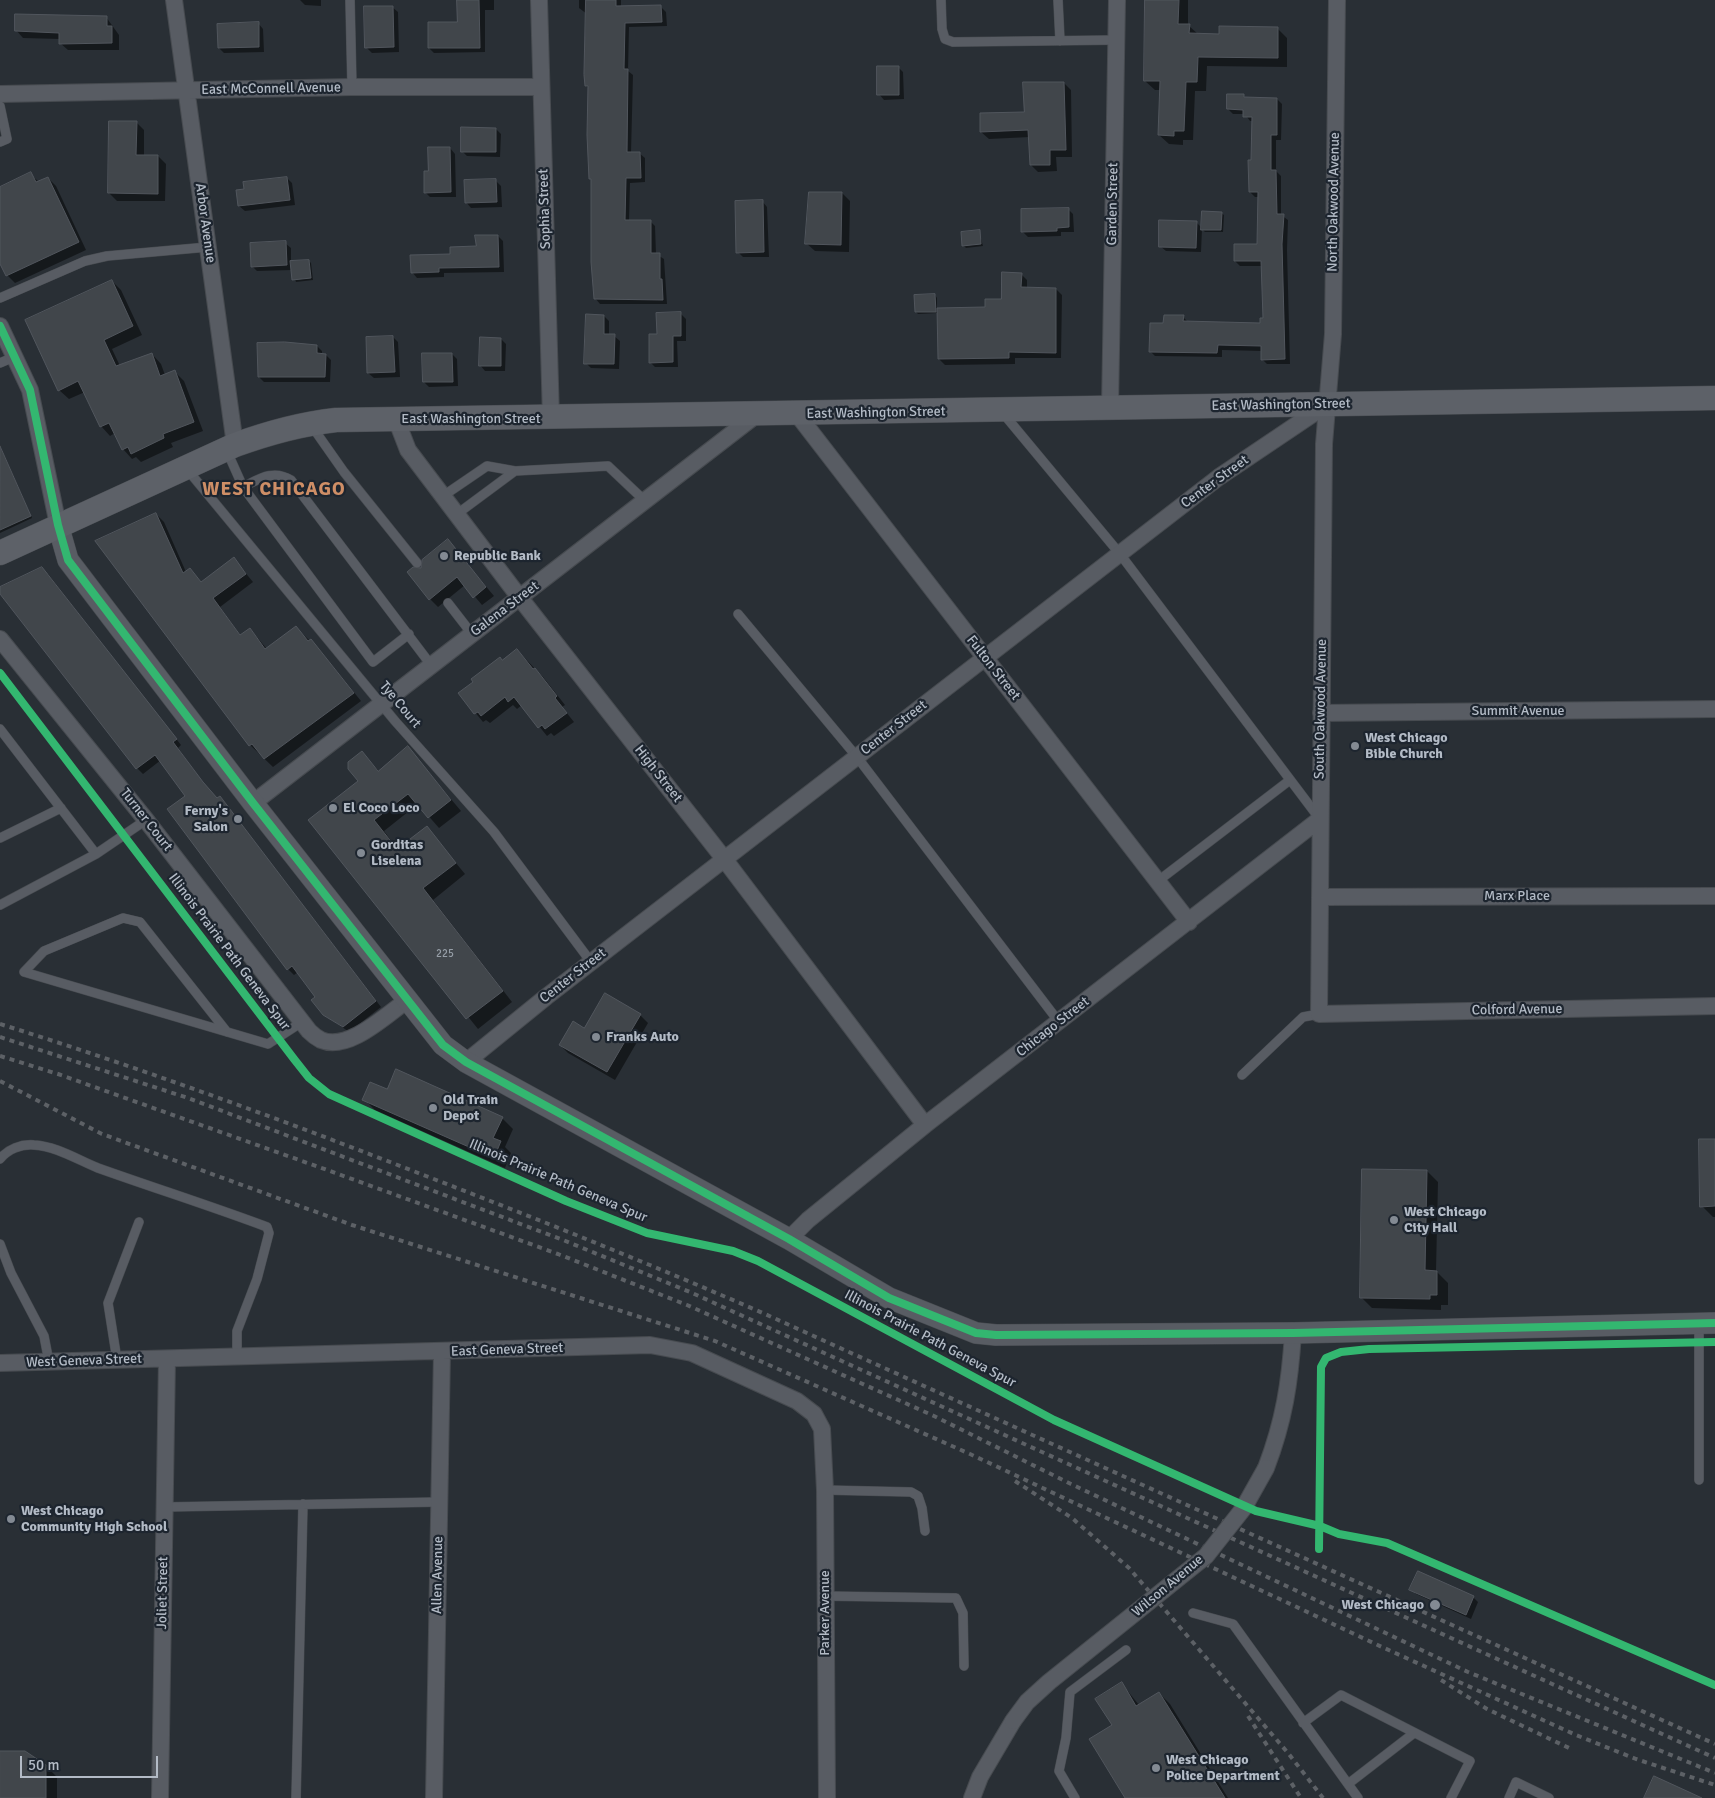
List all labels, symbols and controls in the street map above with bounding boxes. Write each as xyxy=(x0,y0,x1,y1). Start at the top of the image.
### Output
street label: East McConnell Avenue xyxy=(201,79,341,99)
street label: North Oakwood Avenue xyxy=(1324,132,1344,272)
street label: Garden Street xyxy=(1104,162,1122,246)
street label: Sophia Street xyxy=(535,168,555,250)
street label: Arbor Avenue xyxy=(191,182,219,264)
street label: East Washington Street xyxy=(1211,395,1351,415)
street label: East Washington Street xyxy=(806,403,946,423)
street label: East Washington Street xyxy=(401,411,541,427)
street label: Center Street xyxy=(1178,452,1252,512)
district label: WEST CHICAGO xyxy=(201,479,347,501)
place label: Republic Bank xyxy=(454,548,541,564)
marker: Republic Bank xyxy=(438,550,450,562)
street label: Galena Street xyxy=(467,578,543,640)
street label: Fulton Street xyxy=(962,632,1024,704)
street label: South Oakwood Avenue xyxy=(1311,639,1331,779)
street label: Tye Court xyxy=(376,678,424,732)
street label: Center Street xyxy=(858,697,930,759)
street label: Summit Avenue xyxy=(1471,703,1565,719)
place label: West Chicago Bible Church xyxy=(1365,730,1447,762)
marker: West Chicago Bible Church xyxy=(1349,740,1361,752)
street label: High Street xyxy=(631,742,685,806)
street label: Turner Court xyxy=(116,785,176,855)
place label: El Coco Loco xyxy=(343,800,420,816)
marker: El Coco Loco xyxy=(327,802,339,814)
place label: Ferny's Salon xyxy=(185,803,228,836)
marker: Ferny's Salon xyxy=(232,813,244,825)
place label: Gorditas Liselena xyxy=(371,837,423,870)
marker: Gorditas Liselena xyxy=(355,847,367,859)
street label: Illinois Prairie Path Geneva Spur xyxy=(165,870,293,1034)
street label: Marx Place xyxy=(1484,888,1550,904)
street label: Center Street xyxy=(537,945,609,1007)
house number: 225 xyxy=(436,947,454,961)
street label: Chicago Street xyxy=(1013,993,1093,1061)
street label: Colford Avenue xyxy=(1471,1001,1563,1019)
place label: Franks Auto xyxy=(606,1029,679,1045)
marker: Franks Auto xyxy=(590,1031,602,1043)
place label: Old Train Depot xyxy=(443,1092,498,1124)
marker: Old Train Depot xyxy=(427,1102,439,1114)
street label: Illinois Prairie Path Geneva Spur xyxy=(466,1136,650,1226)
place label: West Chicago City Hall xyxy=(1404,1204,1486,1236)
marker: West Chicago City Hall xyxy=(1388,1214,1400,1226)
street label: Illinois Prairie Path Geneva Spur xyxy=(841,1287,1019,1391)
street label: East Geneva Street xyxy=(450,1340,564,1360)
street label: West Geneva Street xyxy=(26,1351,142,1371)
place label: West Chicago Community High School xyxy=(21,1503,167,1535)
marker: West Chicago Community High School xyxy=(5,1513,17,1525)
street label: Allen Avenue xyxy=(429,1536,447,1614)
street label: Wilson Avenue xyxy=(1129,1551,1207,1621)
street label: Joliet Street xyxy=(154,1556,172,1630)
street label: Parker Avenue xyxy=(817,1570,833,1656)
place label: West Chicago xyxy=(1342,1597,1424,1613)
marker: West Chicago xyxy=(1428,1598,1442,1612)
scale bar xyxy=(22,1746,160,1778)
place label: West Chicago Police Department xyxy=(1166,1752,1280,1784)
text: 50 m xyxy=(28,1756,59,1774)
marker: West Chicago Police Department xyxy=(1150,1762,1162,1774)

